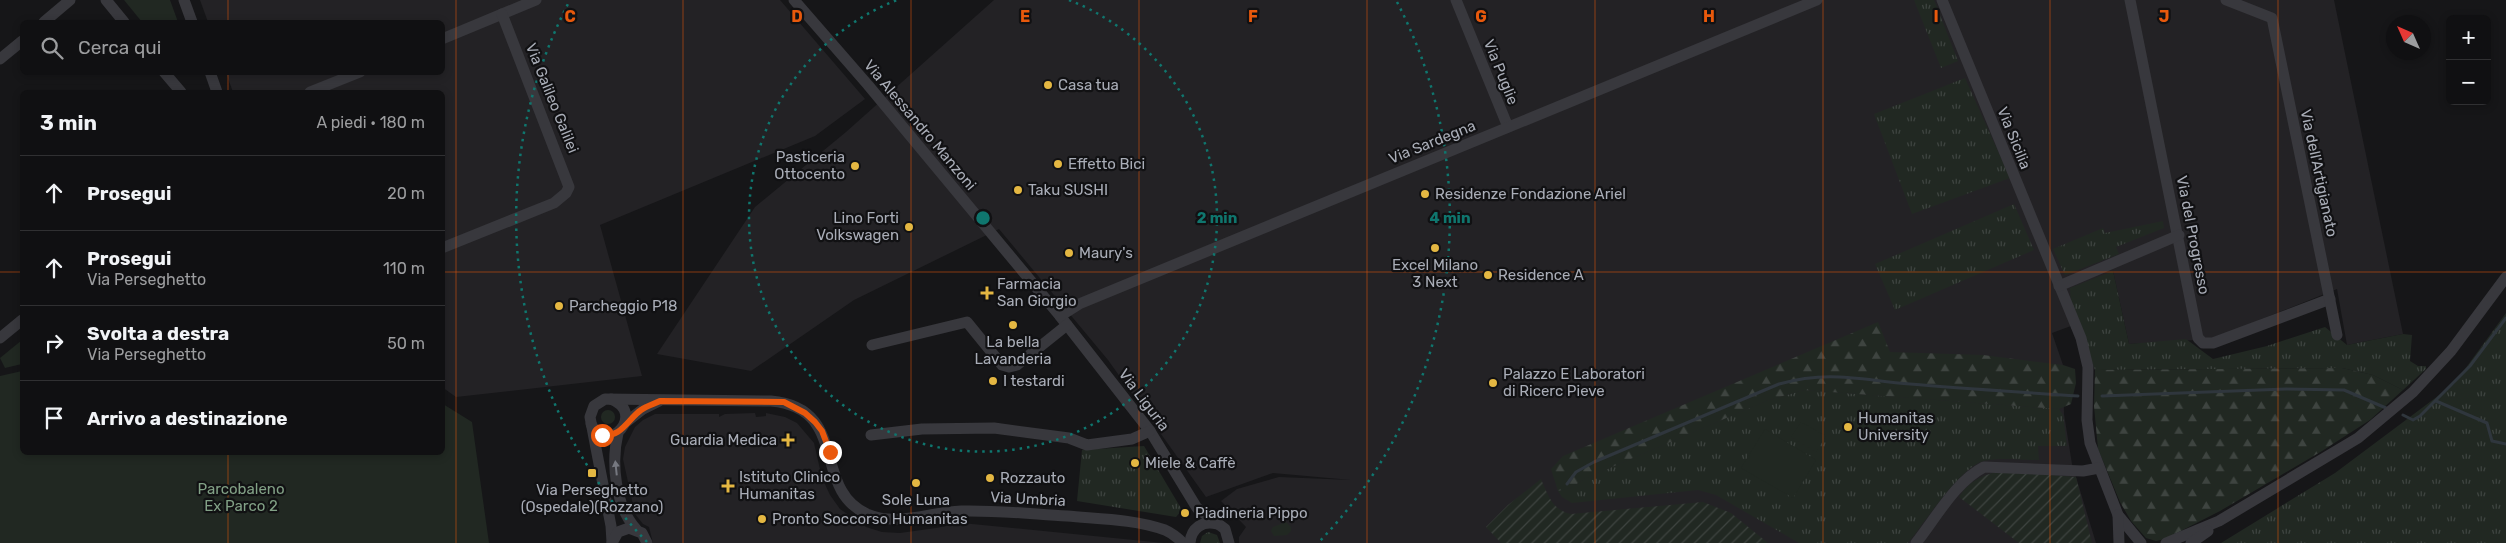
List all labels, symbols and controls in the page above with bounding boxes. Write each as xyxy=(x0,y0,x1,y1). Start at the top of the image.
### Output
text: C xyxy=(564,7,576,26)
text: D xyxy=(791,7,803,26)
text: E xyxy=(1020,7,1030,26)
text: F xyxy=(1248,7,1258,26)
text: G xyxy=(1475,7,1487,26)
text: H xyxy=(1703,7,1715,26)
text: I xyxy=(1933,7,1939,26)
text: J xyxy=(2159,7,2169,26)
north arrow xyxy=(2386,15,2431,60)
map controls xyxy=(2446,15,2491,105)
button: + xyxy=(2446,15,2491,60)
search box xyxy=(20,20,445,75)
icon: search xyxy=(38,34,66,62)
text: Cerca qui xyxy=(78,36,161,59)
street label: Via Puglie xyxy=(1480,37,1522,107)
street label: Via Galileo Galilei xyxy=(522,40,582,156)
street label: Via Alessandro Manzoni xyxy=(860,56,980,194)
button: − xyxy=(2446,60,2491,105)
place label: Casa tua xyxy=(1058,76,1119,94)
marker: Casa tua xyxy=(1042,79,1054,91)
street label: Via Sicilia xyxy=(1993,104,2035,172)
street label: Via dell'Artigianato xyxy=(2297,107,2341,239)
text: 3 min xyxy=(40,110,97,135)
text: A piedi · 180 m xyxy=(317,113,425,132)
street label: Via Sardegna xyxy=(1386,116,1478,168)
place label: Pasticeria Ottocento xyxy=(774,148,845,183)
place label: Effetto Bici xyxy=(1068,155,1145,173)
marker: Effetto Bici xyxy=(1052,158,1064,170)
marker: Pasticeria Ottocento xyxy=(849,160,861,172)
street label: Via del Progresso xyxy=(2173,174,2213,296)
icon: ahead xyxy=(40,179,68,207)
place label: Taku SUSHI xyxy=(1028,181,1108,199)
text: Prosegui xyxy=(87,182,171,205)
text: 20 m xyxy=(387,184,425,203)
marker: Taku SUSHI xyxy=(1012,184,1024,196)
place label: Residenze Fondazione Ariel xyxy=(1435,185,1626,203)
marker: Residenze Fondazione Ariel xyxy=(1419,188,1431,200)
place label: Lino Forti Volkswagen xyxy=(816,209,899,244)
centre of rings xyxy=(974,209,992,227)
text: 2 min xyxy=(1197,209,1237,227)
text: 4 min xyxy=(1429,209,1471,227)
marker: Lino Forti Volkswagen xyxy=(903,221,915,233)
marker: Excel Milano 3 Next xyxy=(1429,242,1441,254)
place label: Maury's xyxy=(1079,244,1133,262)
text: Prosegui xyxy=(87,247,171,270)
marker: Maury's xyxy=(1063,247,1075,259)
icon: ahead xyxy=(40,254,68,282)
place label: Excel Milano 3 Next xyxy=(1392,256,1478,291)
text: 110 m xyxy=(383,259,425,278)
place label: Residence A xyxy=(1498,266,1584,284)
marker: Residence A xyxy=(1482,269,1494,281)
text: Via Perseghetto xyxy=(87,270,206,289)
place label: Farmacia San Giorgio xyxy=(997,275,1077,310)
marker: Farmacia San Giorgio xyxy=(981,287,993,299)
place label: Parcheggio P18 xyxy=(569,297,678,315)
marker: Parcheggio P18 xyxy=(553,300,565,312)
marker: La bella Lavanderia xyxy=(1007,319,1019,331)
text: Svolta a destra xyxy=(87,322,229,345)
icon: right xyxy=(40,329,68,357)
place label: La bella Lavanderia xyxy=(975,333,1051,368)
text: 50 m xyxy=(387,334,425,353)
text: Via Perseghetto xyxy=(87,345,206,364)
street label: Via Liguria xyxy=(1115,365,1173,435)
place label: Palazzo E Laboratori di Ricerc Pieve xyxy=(1503,365,1645,400)
place label: I testardi xyxy=(1003,372,1065,390)
marker: I testardi xyxy=(987,375,999,387)
marker: Palazzo E Laboratori di Ricerc Pieve xyxy=(1487,377,1499,389)
icon: arrive xyxy=(40,404,68,432)
text: Arrivo a destinazione xyxy=(87,407,288,430)
place label: Humanitas University xyxy=(1858,409,1934,444)
marker: Humanitas University xyxy=(1842,421,1854,433)
route start xyxy=(591,424,614,447)
place label: Guardia Medica xyxy=(670,431,777,449)
marker: Guardia Medica xyxy=(781,433,795,447)
route end xyxy=(819,441,842,464)
place label: Miele & Caffè xyxy=(1145,454,1236,472)
marker: Miele & Caffè xyxy=(1129,457,1141,469)
one-way arrow xyxy=(612,459,620,475)
marker: Via Perseghetto (Ospedale)(Rozzano) xyxy=(586,467,598,479)
place label: Istituto Clinico Humanitas xyxy=(739,468,840,503)
place label: Rozzauto xyxy=(1000,469,1065,487)
marker: Rozzauto xyxy=(984,472,996,484)
marker: Sole Luna xyxy=(910,477,922,489)
marker: Istituto Clinico Humanitas xyxy=(721,479,735,493)
park label: Parcobaleno Ex Parco 2 xyxy=(197,480,285,515)
place label: Via Perseghetto (Ospedale)(Rozzano) xyxy=(521,481,663,516)
street label: Via Umbria xyxy=(990,488,1066,510)
place label: Sole Luna xyxy=(882,491,950,509)
place label: Piadineria Pippo xyxy=(1195,504,1308,522)
marker: Piadineria Pippo xyxy=(1179,507,1191,519)
place label: Pronto Soccorso Humanitas xyxy=(772,510,968,528)
marker: Pronto Soccorso Humanitas xyxy=(756,513,768,525)

